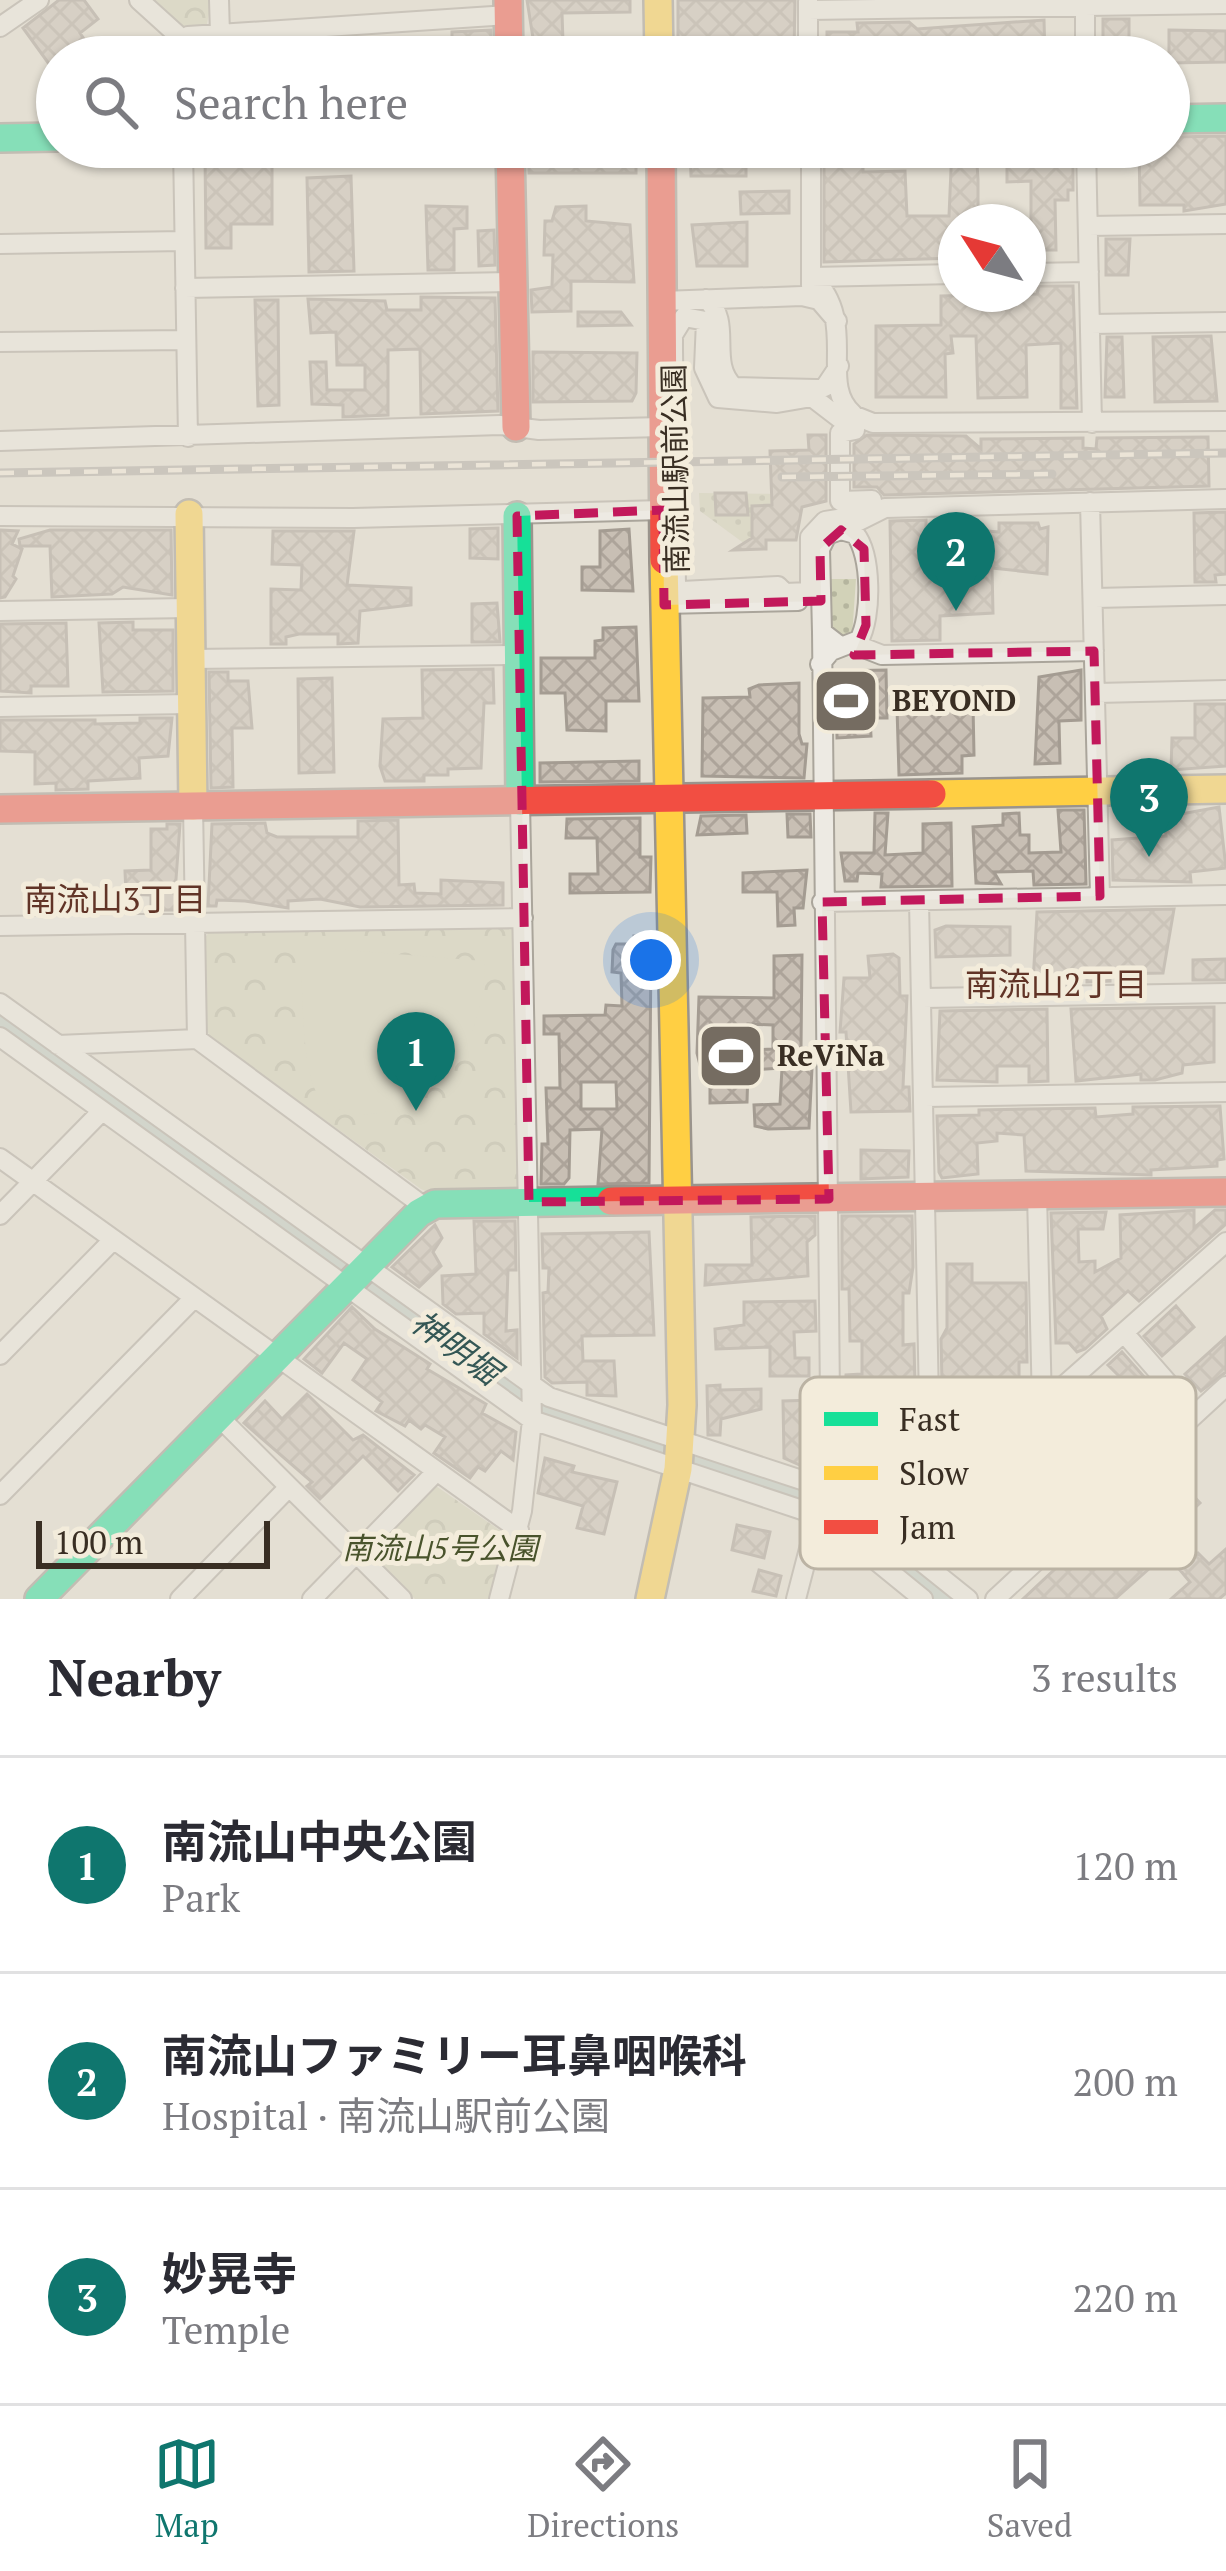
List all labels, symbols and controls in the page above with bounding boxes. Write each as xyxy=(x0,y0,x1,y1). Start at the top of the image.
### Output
search box xyxy=(36,36,1190,168)
icon: search xyxy=(78,69,144,135)
text: Search here xyxy=(174,72,408,132)
north arrow xyxy=(938,204,1046,312)
street label: 南流山駅前公園 xyxy=(653,364,697,574)
pin: 2 xyxy=(917,512,995,611)
sports icon: BEYOND xyxy=(811,666,881,736)
place label: BEYOND xyxy=(892,680,1016,720)
pin: 3 xyxy=(1110,758,1188,857)
district label: 南流山3丁目 xyxy=(24,877,206,920)
your location xyxy=(621,930,681,990)
district label: 南流山2丁目 xyxy=(965,962,1147,1005)
pin: 1 xyxy=(377,1012,455,1111)
sports icon: ReViNa xyxy=(696,1021,766,1091)
place label: ReViNa xyxy=(777,1035,885,1075)
water label: 神明堀 xyxy=(404,1300,513,1396)
legend xyxy=(800,1377,1196,1569)
text: Fast xyxy=(899,1397,960,1440)
text: Slow xyxy=(899,1451,969,1494)
text: Jam xyxy=(899,1505,955,1548)
scale bar xyxy=(36,1515,270,1568)
text: 100 m xyxy=(54,1520,143,1563)
park label: 南流山5号公園 xyxy=(342,1528,542,1568)
text: Nearby xyxy=(48,1643,221,1711)
text: 3 results xyxy=(1031,1651,1178,1703)
text: 南流山中央公園 xyxy=(162,1811,477,1871)
text: 1 xyxy=(76,1839,98,1891)
text: 120 m xyxy=(1073,1839,1178,1891)
text: Park xyxy=(162,1871,240,1923)
text: 南流山ファミリー耳鼻咽喉科 xyxy=(162,2025,747,2085)
text: 2 xyxy=(76,2055,98,2107)
text: 200 m xyxy=(1073,2055,1178,2107)
text: Hospital · 南流山駅前公園 xyxy=(162,2089,610,2141)
text: 妙晃寺 xyxy=(162,2243,297,2303)
text: 3 xyxy=(76,2271,98,2323)
text: 220 m xyxy=(1073,2271,1178,2323)
text: Temple xyxy=(162,2303,290,2355)
tab: Map xyxy=(154,2431,220,2546)
tab: Directions xyxy=(527,2431,679,2546)
tab: Saved xyxy=(987,2431,1072,2546)

